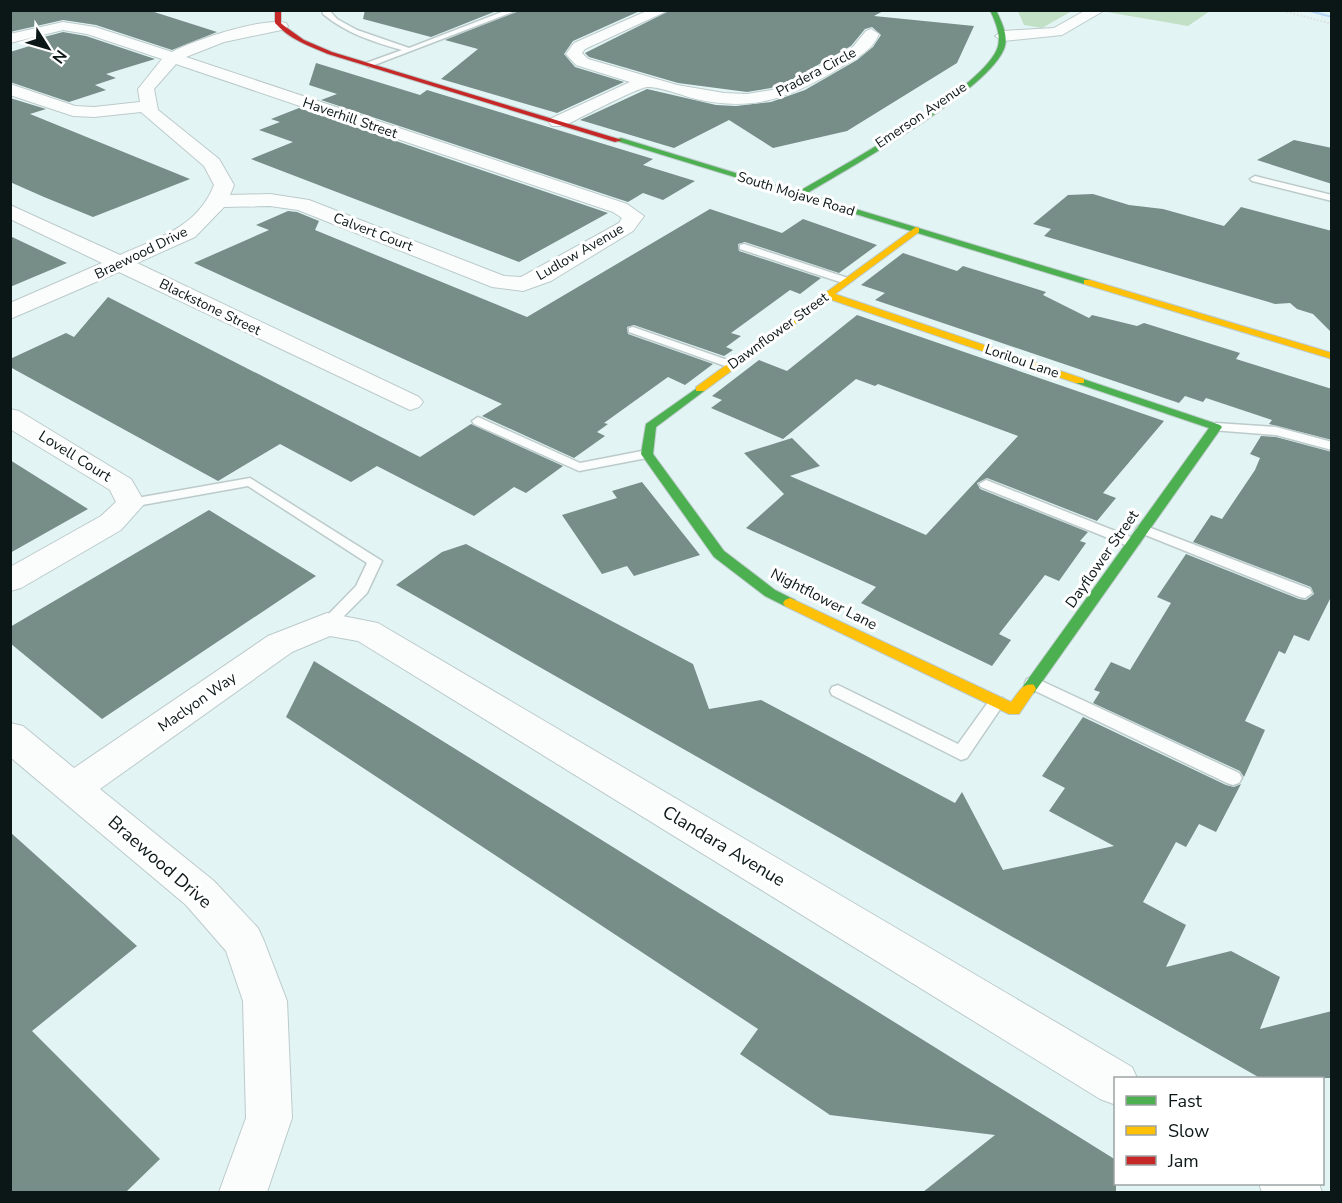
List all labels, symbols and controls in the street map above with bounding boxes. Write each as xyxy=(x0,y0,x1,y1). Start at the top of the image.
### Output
north arrow xyxy=(18,18,78,78)
street label: Pradera Circle xyxy=(773,43,859,101)
text: N xyxy=(47,45,72,68)
street label: Emerson Avenue xyxy=(872,77,970,153)
street label: Haverhill Street xyxy=(300,93,400,143)
street label: South Mojave Road xyxy=(735,167,857,221)
street label: Calvert Court xyxy=(330,208,416,256)
street label: Ludlow Avenue xyxy=(533,219,627,285)
street label: Braewood Drive xyxy=(91,222,191,284)
street label: Blackstone Street xyxy=(156,274,264,340)
street label: Dawnflower Street xyxy=(724,288,832,374)
street label: Lorilou Lane xyxy=(982,339,1062,383)
street label: Lovell Court xyxy=(35,426,116,487)
street label: Dayflower Street xyxy=(1061,506,1144,612)
street label: Nightflower Lane xyxy=(767,564,881,634)
street label: Maclyon Way xyxy=(154,667,240,736)
street label: Clandara Avenue xyxy=(658,800,790,892)
street label: Braewood Drive xyxy=(103,810,217,914)
legend xyxy=(1114,1077,1324,1185)
text: Fast xyxy=(1168,1089,1203,1113)
text: Slow xyxy=(1168,1119,1209,1143)
text: Jam xyxy=(1167,1149,1199,1173)

